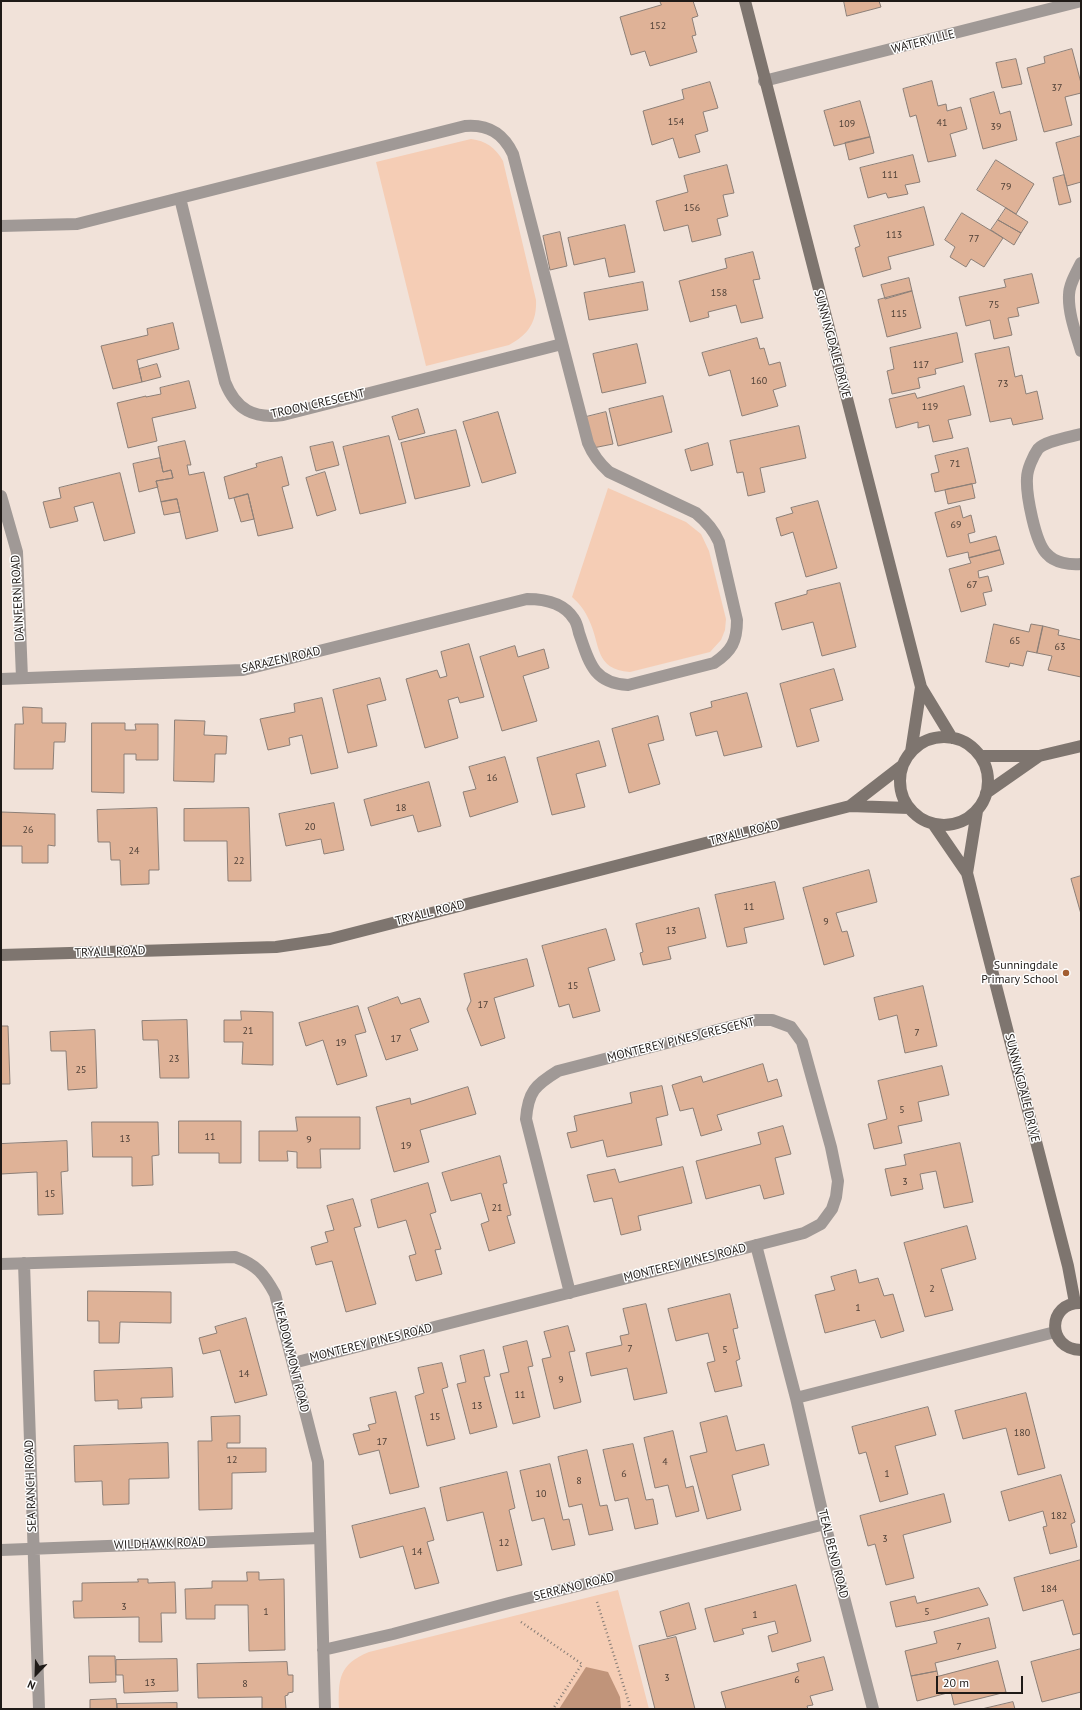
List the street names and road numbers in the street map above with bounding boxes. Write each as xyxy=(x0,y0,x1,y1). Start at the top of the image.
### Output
street label: WATERVILLE xyxy=(890,27,956,57)
street label: SUNNINGDALE DRIVE xyxy=(811,288,853,400)
street label: TROON CRESCENT xyxy=(270,386,366,422)
street label: DAINFERN ROAD xyxy=(9,554,27,642)
street label: SARAZEN ROAD xyxy=(240,644,322,676)
street label: TRYALL ROAD xyxy=(708,817,780,849)
street label: TRYALL ROAD xyxy=(394,897,466,929)
street label: TRYALL ROAD xyxy=(74,944,146,960)
street label: MONTEREY PINES CRESCENT xyxy=(606,1015,756,1065)
street label: SUNNINGDALE DRIVE xyxy=(1002,1032,1042,1144)
street label: MONTEREY PINES ROAD xyxy=(622,1241,748,1285)
street label: MEADOWMONT ROAD xyxy=(270,1300,312,1414)
street label: MONTEREY PINES ROAD xyxy=(308,1321,434,1365)
street label: SEA RANCH ROAD xyxy=(22,1440,40,1532)
street label: TEAL BEND ROAD xyxy=(815,1508,851,1600)
street label: WILDHAWK ROAD xyxy=(114,1535,206,1553)
street label: SERRANO ROAD xyxy=(532,1570,616,1604)

